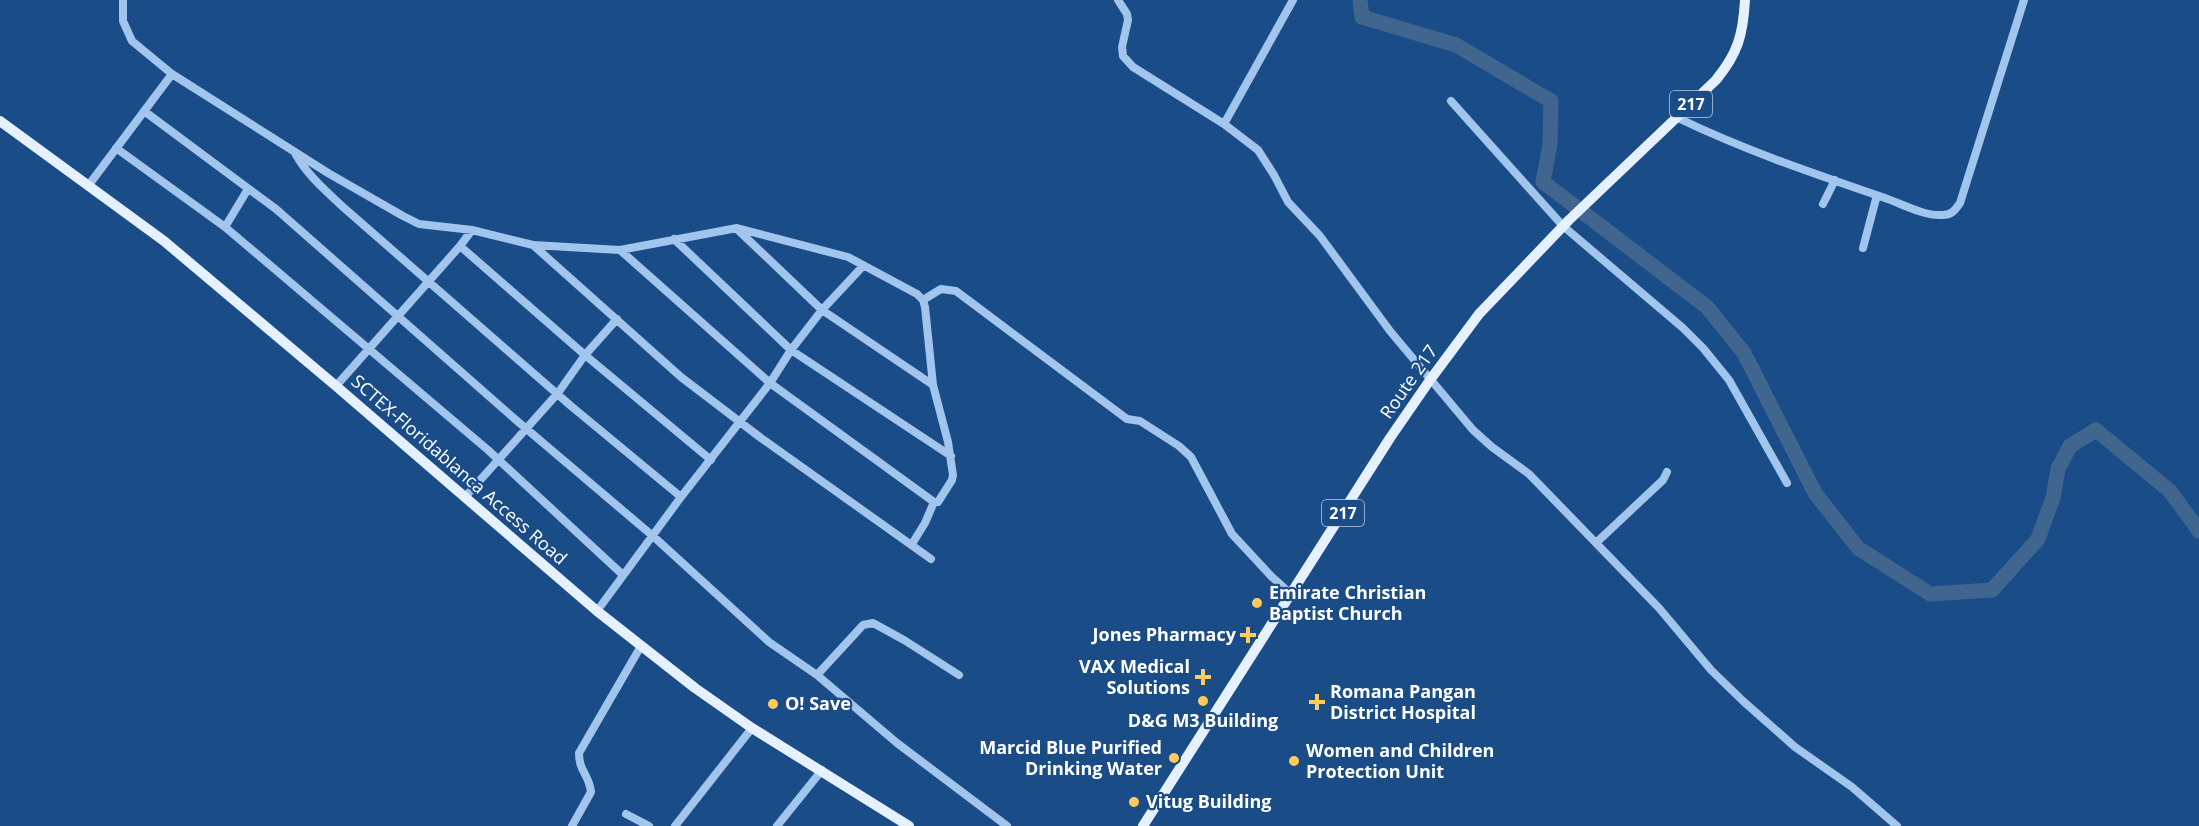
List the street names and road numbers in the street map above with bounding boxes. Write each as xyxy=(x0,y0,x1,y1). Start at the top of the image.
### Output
road number: 217 xyxy=(1670,91,1712,117)
street label: Route 217 xyxy=(1374,340,1442,423)
street label: SCTEX-Floridablanca Access Road xyxy=(347,369,573,570)
road number: 217 xyxy=(1322,500,1364,526)

